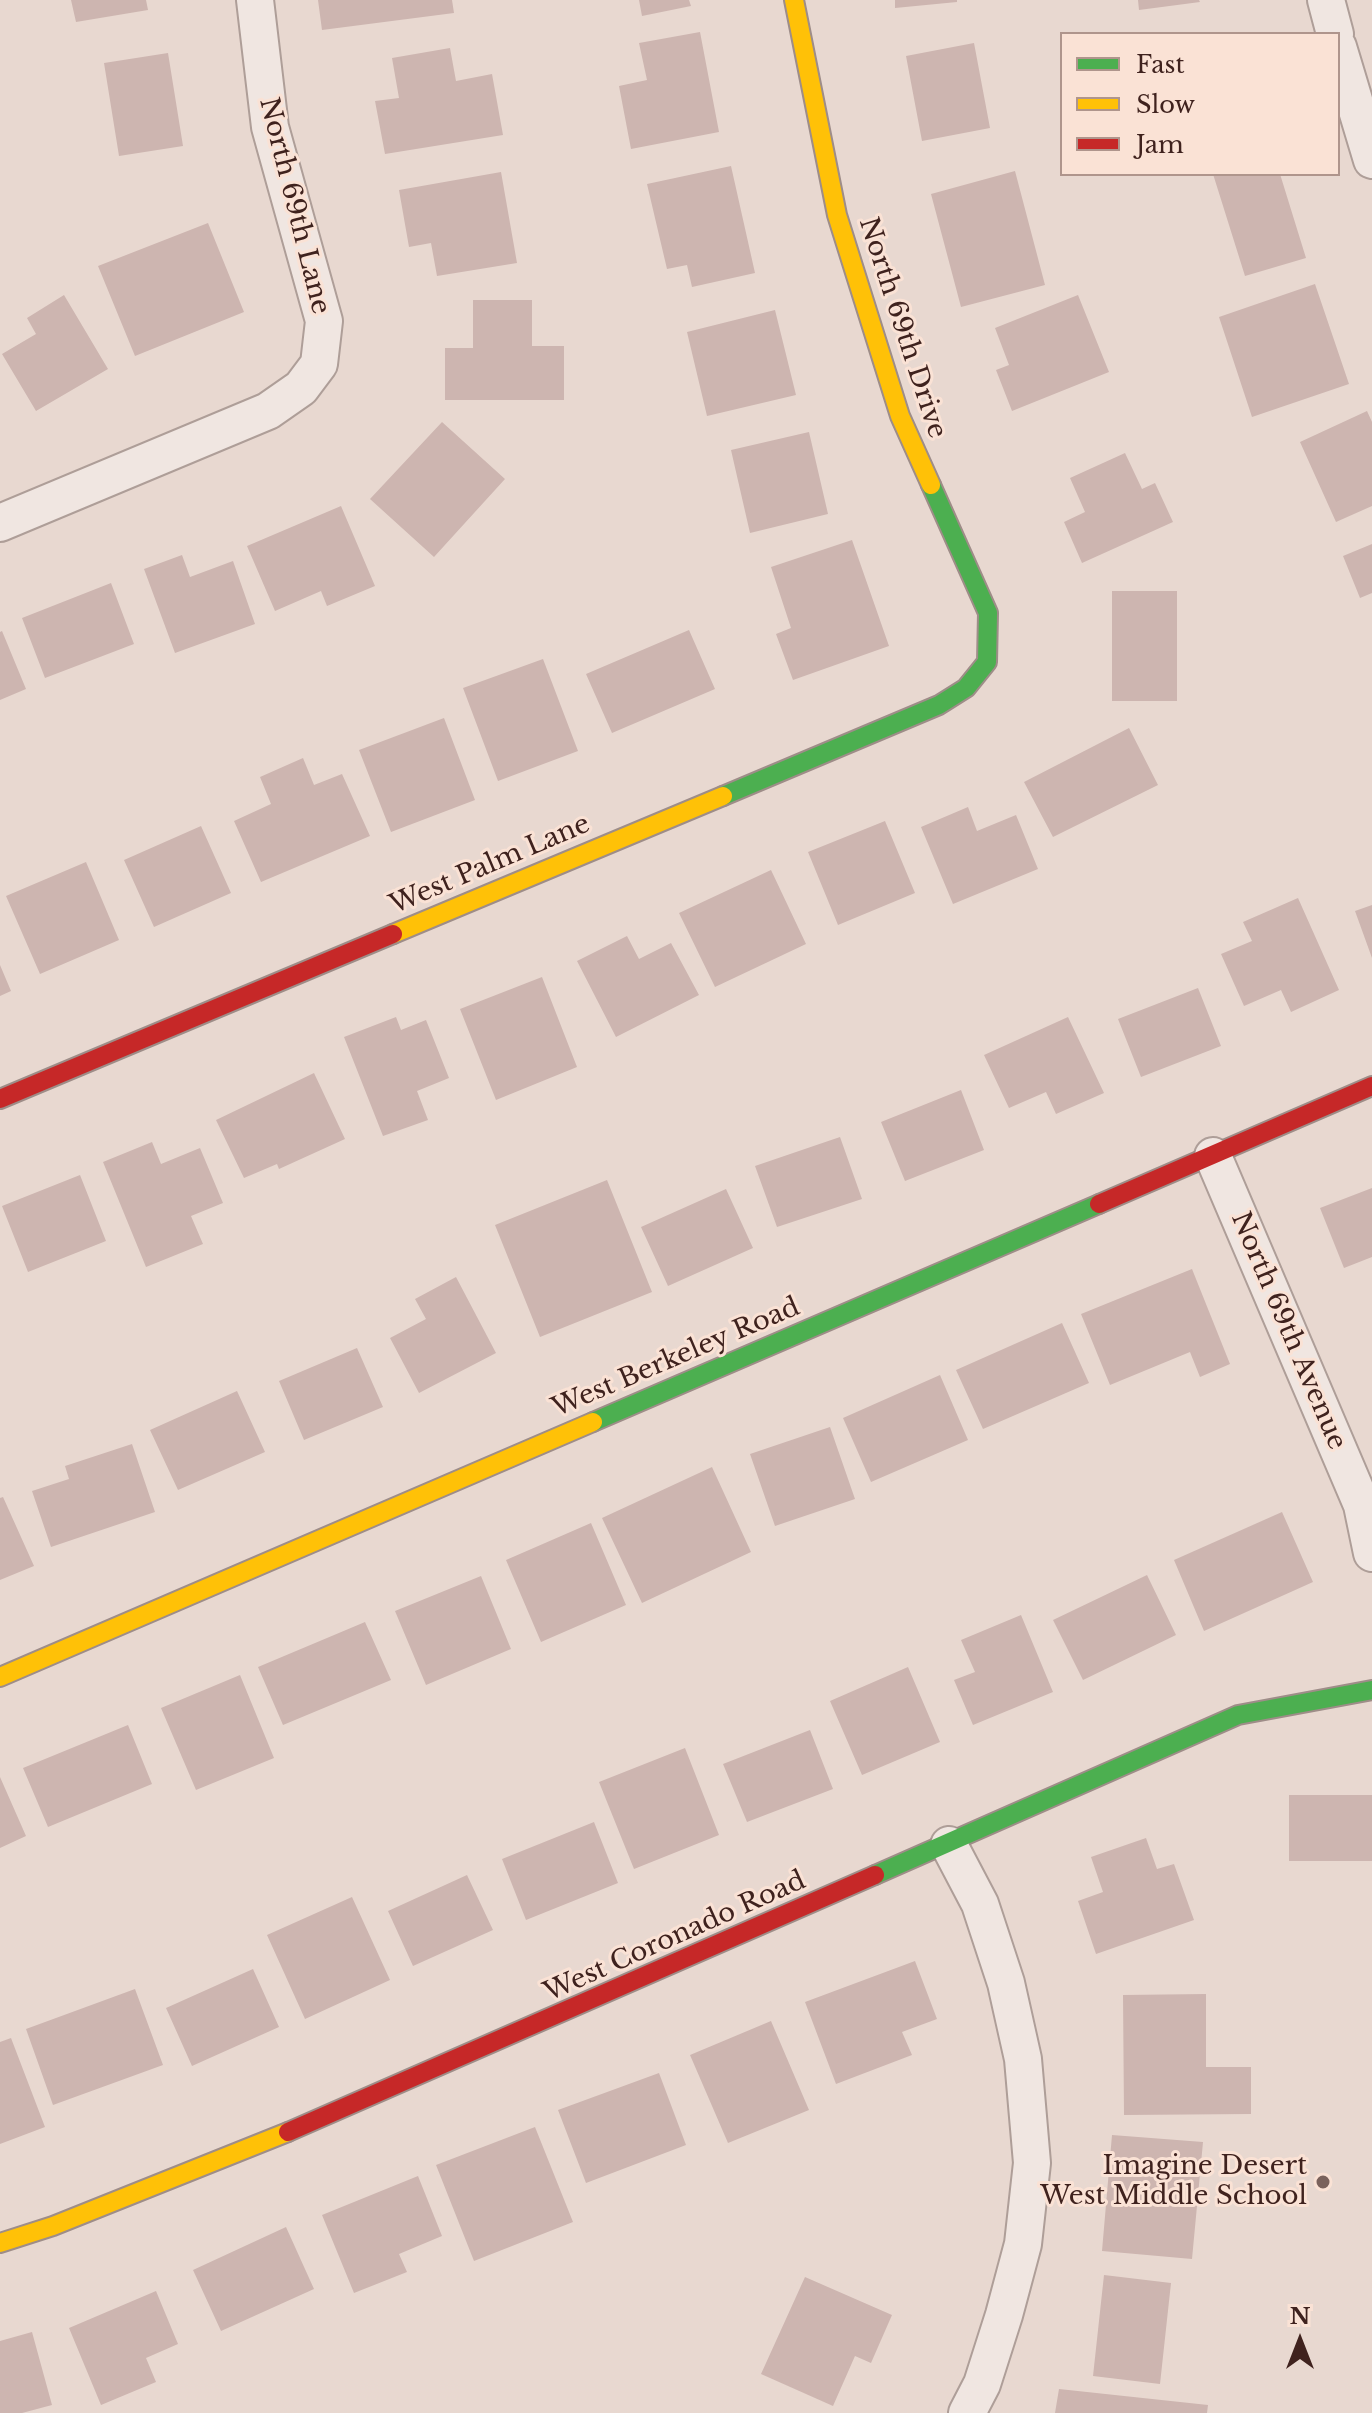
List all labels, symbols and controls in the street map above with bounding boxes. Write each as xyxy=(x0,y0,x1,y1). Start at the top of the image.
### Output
legend xyxy=(1060,32,1340,176)
text: Fast xyxy=(1136,50,1184,79)
text: Slow xyxy=(1136,90,1195,119)
street label: North 69th Lane xyxy=(252,95,336,317)
text: Jam xyxy=(1136,130,1184,159)
street label: North 69th Drive xyxy=(852,214,952,442)
street label: West Palm Lane xyxy=(385,809,595,921)
street label: North 69th Avenue xyxy=(1224,1208,1352,1454)
street label: West Berkeley Road xyxy=(547,1292,805,1424)
street label: West Coronado Road xyxy=(539,1865,811,2009)
place label: Imagine Desert West Middle School xyxy=(1040,2151,1307,2212)
marker: Imagine Desert West Middle School xyxy=(1314,2173,1332,2191)
north arrow xyxy=(1260,2301,1340,2381)
text: N xyxy=(1290,2303,1310,2330)

